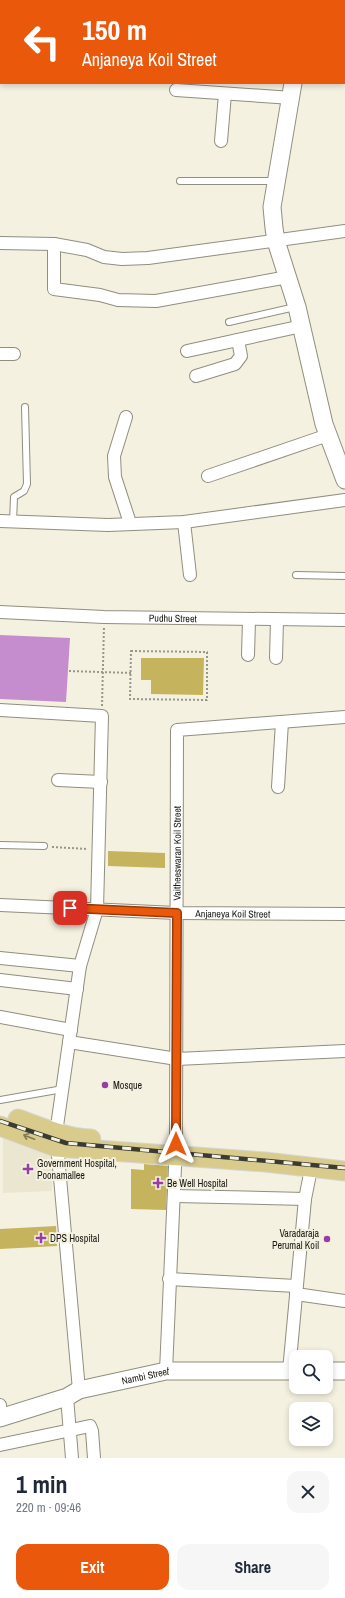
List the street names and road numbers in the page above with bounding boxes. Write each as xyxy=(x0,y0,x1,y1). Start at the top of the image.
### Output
street label: Pudhu Street xyxy=(149,612,198,625)
street label: Vaitheeswaran Koil Street xyxy=(171,805,184,901)
street label: Anjaneya Koil Street xyxy=(194,907,271,921)
street label: Nambi Street xyxy=(120,1365,170,1388)

